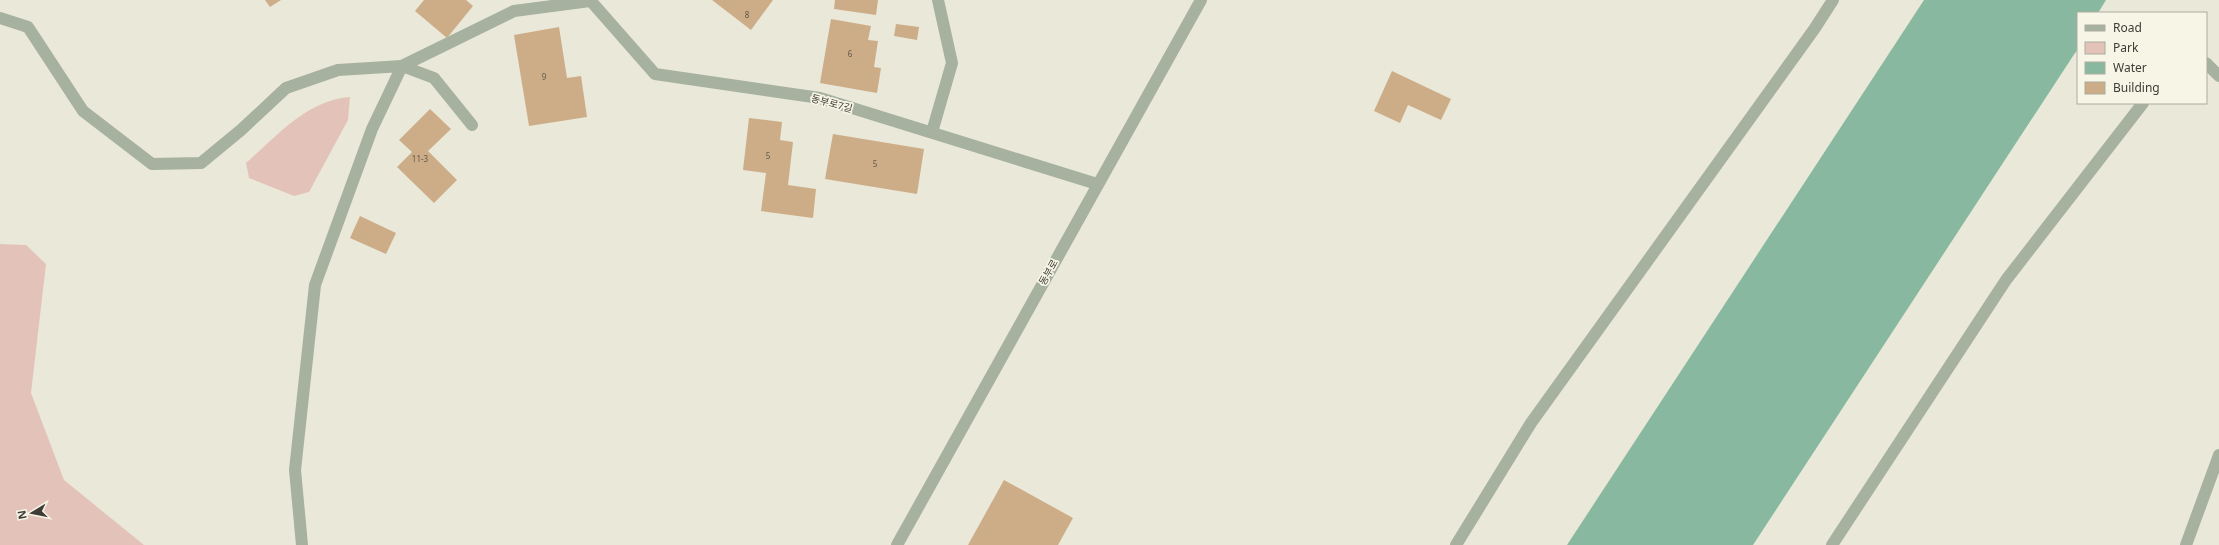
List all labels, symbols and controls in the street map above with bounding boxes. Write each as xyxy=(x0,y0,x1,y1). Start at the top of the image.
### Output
house number: 8 xyxy=(745,9,750,20)
legend xyxy=(2077,12,2207,104)
text: Road xyxy=(2113,19,2142,36)
text: Park xyxy=(2113,39,2139,56)
house number: 6 xyxy=(848,48,853,59)
text: Water xyxy=(2113,59,2147,76)
house number: 9 xyxy=(542,71,547,82)
text: Building xyxy=(2113,79,2160,96)
street label: 동부로7길 xyxy=(810,91,854,115)
house number: 5 xyxy=(766,150,771,161)
house number: 11-3 xyxy=(412,153,429,164)
house number: 5 xyxy=(873,158,878,169)
street label: 동부로 xyxy=(1035,257,1061,287)
north arrow xyxy=(12,493,52,533)
text: N xyxy=(13,509,30,521)

